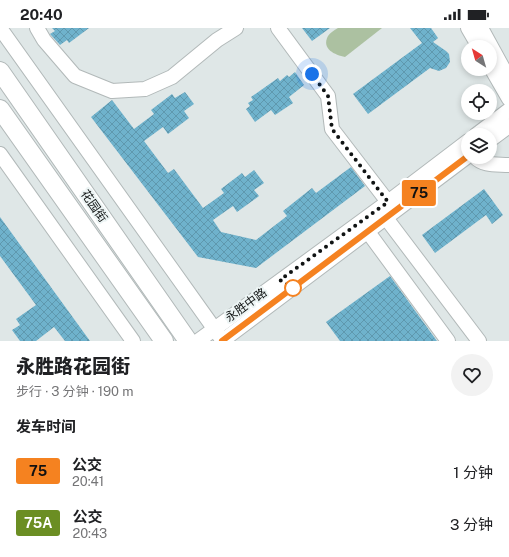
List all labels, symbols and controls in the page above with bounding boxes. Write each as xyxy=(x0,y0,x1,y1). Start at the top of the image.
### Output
text: 20:40 xyxy=(20,6,63,23)
north arrow xyxy=(461,40,497,76)
map controls xyxy=(461,40,497,164)
your location xyxy=(302,64,322,84)
button: locate xyxy=(461,84,497,120)
button: layers xyxy=(461,128,497,164)
line badge: 75 xyxy=(401,180,437,206)
text: 75 xyxy=(410,185,428,201)
street label: 花园街 xyxy=(78,187,110,225)
unlabelled marker xyxy=(284,279,302,297)
street label: 永胜中路 xyxy=(222,285,270,325)
button: heart xyxy=(451,354,493,396)
text: 永胜路花园街 xyxy=(16,355,130,377)
text: 步行 · 3 分钟 · 190 m xyxy=(16,384,133,399)
text: 发车时间 xyxy=(16,418,76,435)
text: 公交 xyxy=(72,456,102,473)
text: 75 xyxy=(29,463,47,479)
text: 1 分钟 xyxy=(453,464,493,481)
text: 20:41 xyxy=(72,474,104,489)
text: 公交 xyxy=(72,508,102,525)
text: 75A xyxy=(24,515,52,531)
text: 3 分钟 xyxy=(450,516,493,533)
text: 20:43 xyxy=(72,526,107,541)

